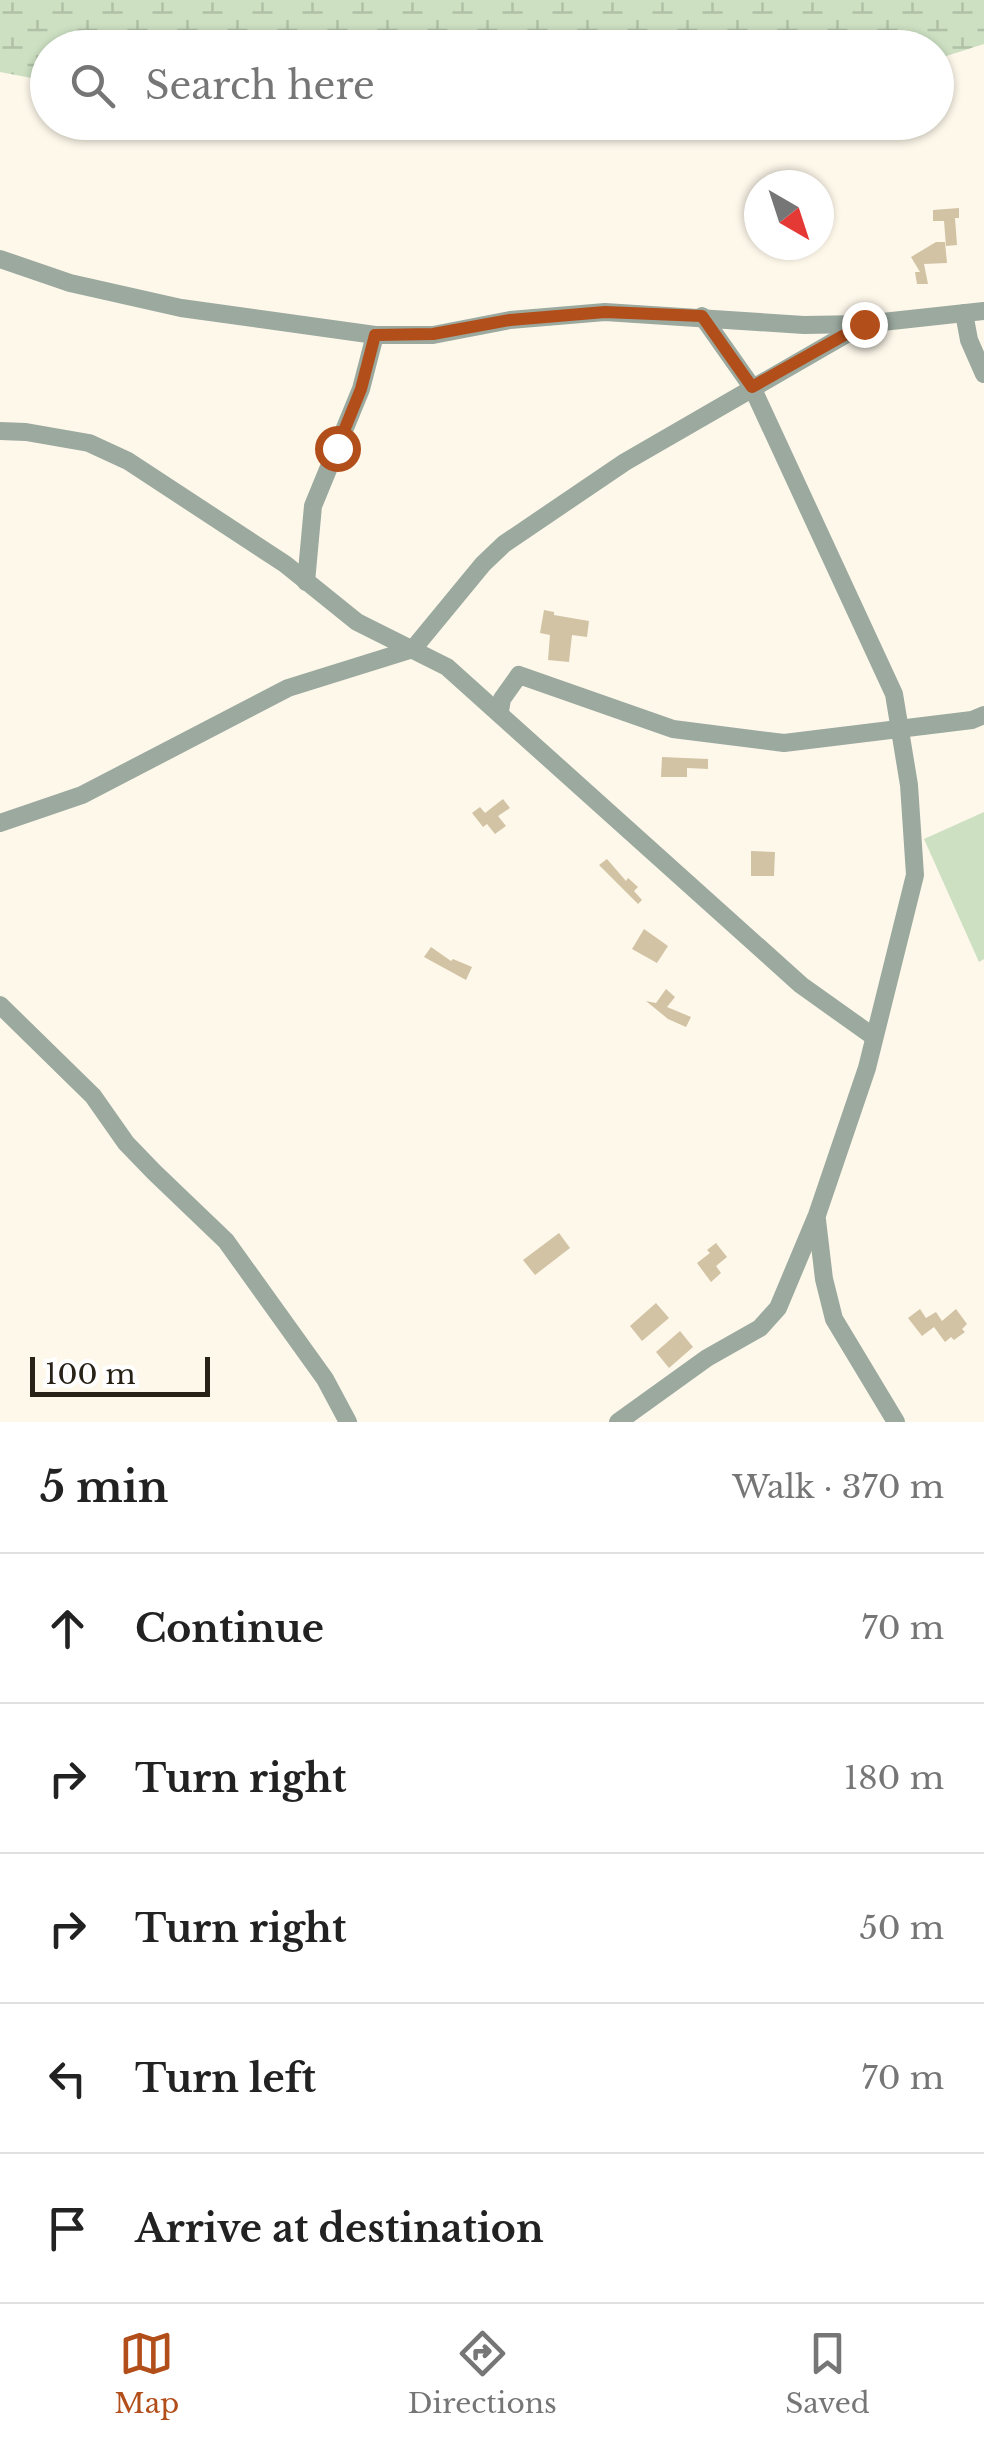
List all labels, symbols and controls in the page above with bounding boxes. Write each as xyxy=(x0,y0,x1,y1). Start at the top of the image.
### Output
search box xyxy=(30,30,954,140)
icon: search xyxy=(65,58,120,113)
text: Search here xyxy=(145,62,375,109)
north arrow xyxy=(744,170,834,260)
route end xyxy=(842,302,888,348)
route start xyxy=(315,426,361,472)
scale bar xyxy=(30,1352,210,1396)
text: 100 m xyxy=(45,1357,136,1392)
text: 5 min xyxy=(40,1461,168,1513)
text: Walk · 370 m xyxy=(732,1467,944,1507)
icon: ahead xyxy=(40,1601,95,1656)
text: Continue xyxy=(135,1605,324,1652)
text: 70 m xyxy=(862,1608,944,1648)
icon: right xyxy=(40,1751,95,1806)
text: Turn right xyxy=(135,1755,346,1802)
text: 180 m xyxy=(844,1758,944,1798)
icon: right xyxy=(40,1901,95,1956)
text: Turn right xyxy=(135,1905,346,1952)
text: 50 m xyxy=(859,1908,944,1948)
icon: left xyxy=(40,2051,95,2106)
text: Turn left xyxy=(135,2055,316,2102)
text: 70 m xyxy=(862,2058,944,2098)
icon: arrive xyxy=(40,2201,95,2256)
text: Arrive at destination xyxy=(135,2205,544,2252)
tab: Map xyxy=(114,2326,179,2421)
tab: Directions xyxy=(408,2326,557,2421)
tab: Saved xyxy=(785,2326,870,2421)

